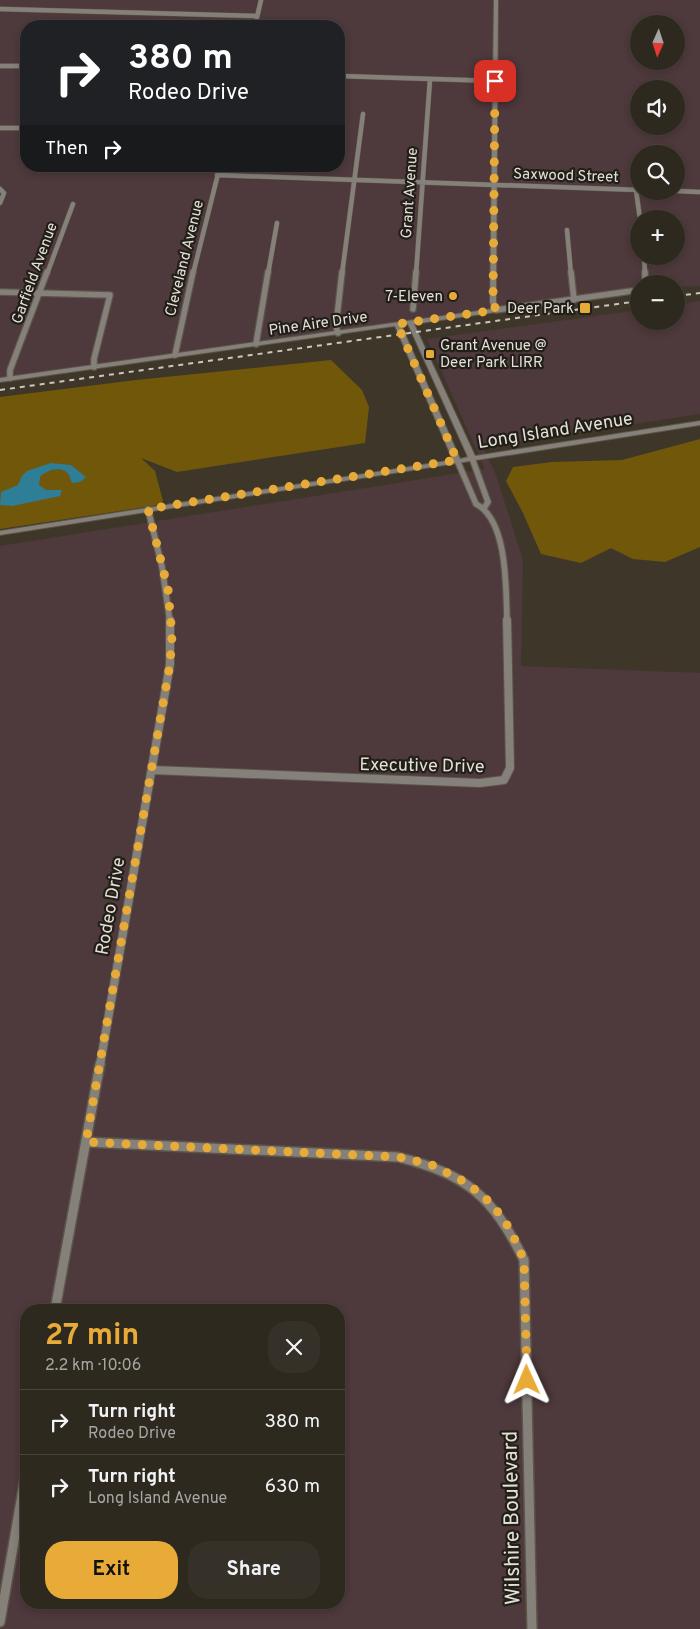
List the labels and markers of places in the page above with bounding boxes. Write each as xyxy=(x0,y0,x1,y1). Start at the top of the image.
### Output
pin xyxy=(474,60,516,102)
place label: 7-Eleven xyxy=(385,288,443,307)
marker: 7-Eleven xyxy=(447,290,459,302)
place label: Deer Park xyxy=(507,300,574,319)
marker: Deer Park xyxy=(578,301,592,315)
place label: Grant Avenue @ Deer Park LIRR xyxy=(440,337,547,373)
marker: Grant Avenue @ Deer Park LIRR xyxy=(424,348,436,360)

